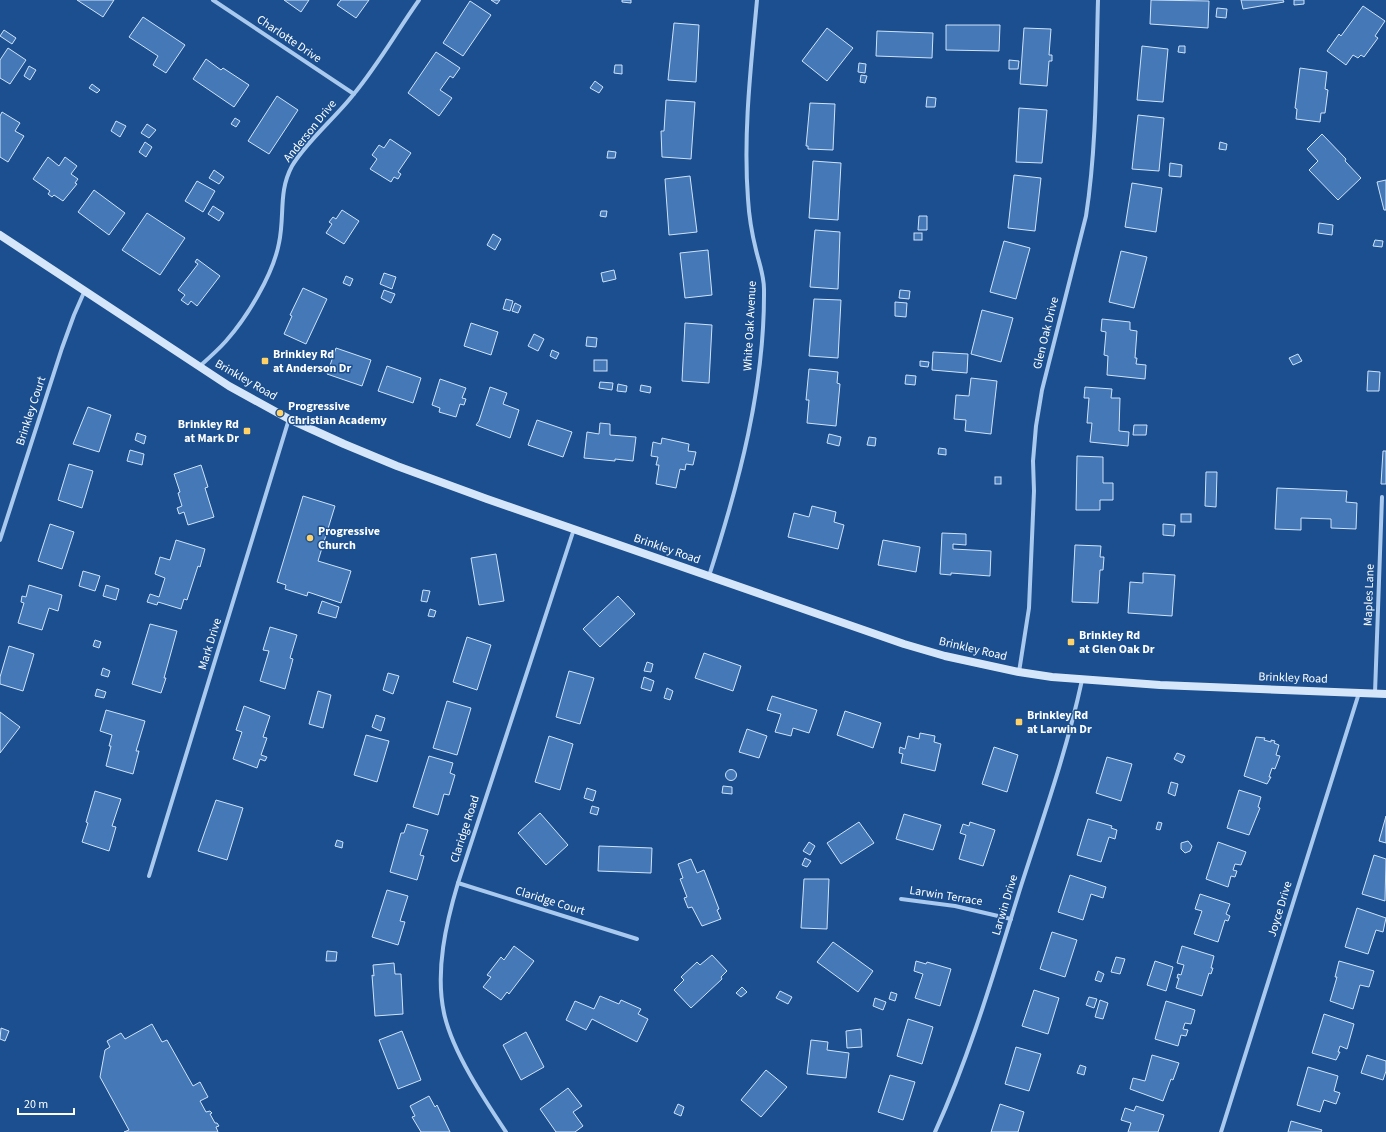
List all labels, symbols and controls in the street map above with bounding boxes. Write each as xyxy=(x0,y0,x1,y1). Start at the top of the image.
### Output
street label: Charlotte Drive xyxy=(253,11,325,67)
street label: Anderson Drive xyxy=(279,96,341,166)
street label: White Oak Avenue xyxy=(739,280,761,372)
street label: Glen Oak Drive xyxy=(1029,295,1063,371)
place label: Brinkley Rd at Anderson Dr xyxy=(273,346,351,377)
street label: Brinkley Road xyxy=(212,355,280,405)
marker: Brinkley Rd at Anderson Dr xyxy=(260,356,270,366)
street label: Brinkley Court xyxy=(12,374,50,448)
place label: Progressive Christian Academy xyxy=(288,398,388,429)
marker: Progressive Christian Academy xyxy=(275,408,285,418)
place label: Brinkley Rd at Mark Dr xyxy=(178,416,239,447)
marker: Brinkley Rd at Mark Dr xyxy=(242,426,252,436)
place label: Progressive Church xyxy=(318,523,380,554)
street label: Brinkley Road xyxy=(631,530,703,568)
marker: Progressive Church xyxy=(305,533,315,543)
street label: Maples Lane xyxy=(1359,564,1379,626)
street label: Mark Drive xyxy=(194,616,226,672)
place label: Brinkley Rd at Glen Oak Dr xyxy=(1079,627,1155,658)
street label: Brinkley Road xyxy=(937,633,1009,665)
marker: Brinkley Rd at Glen Oak Dr xyxy=(1066,637,1076,647)
street label: Brinkley Road xyxy=(1258,668,1328,688)
place label: Brinkley Rd at Larwin Dr xyxy=(1027,707,1092,738)
marker: Brinkley Rd at Larwin Dr xyxy=(1014,717,1024,727)
street label: Claridge Road xyxy=(446,793,484,865)
street label: Larwin Drive xyxy=(988,872,1022,938)
street label: Joyce Drive xyxy=(1263,879,1297,939)
street label: Claridge Court xyxy=(513,882,587,920)
street label: Larwin Terrace xyxy=(908,882,984,910)
scale bar xyxy=(18,1090,74,1116)
text: 20 m xyxy=(24,1096,48,1113)

